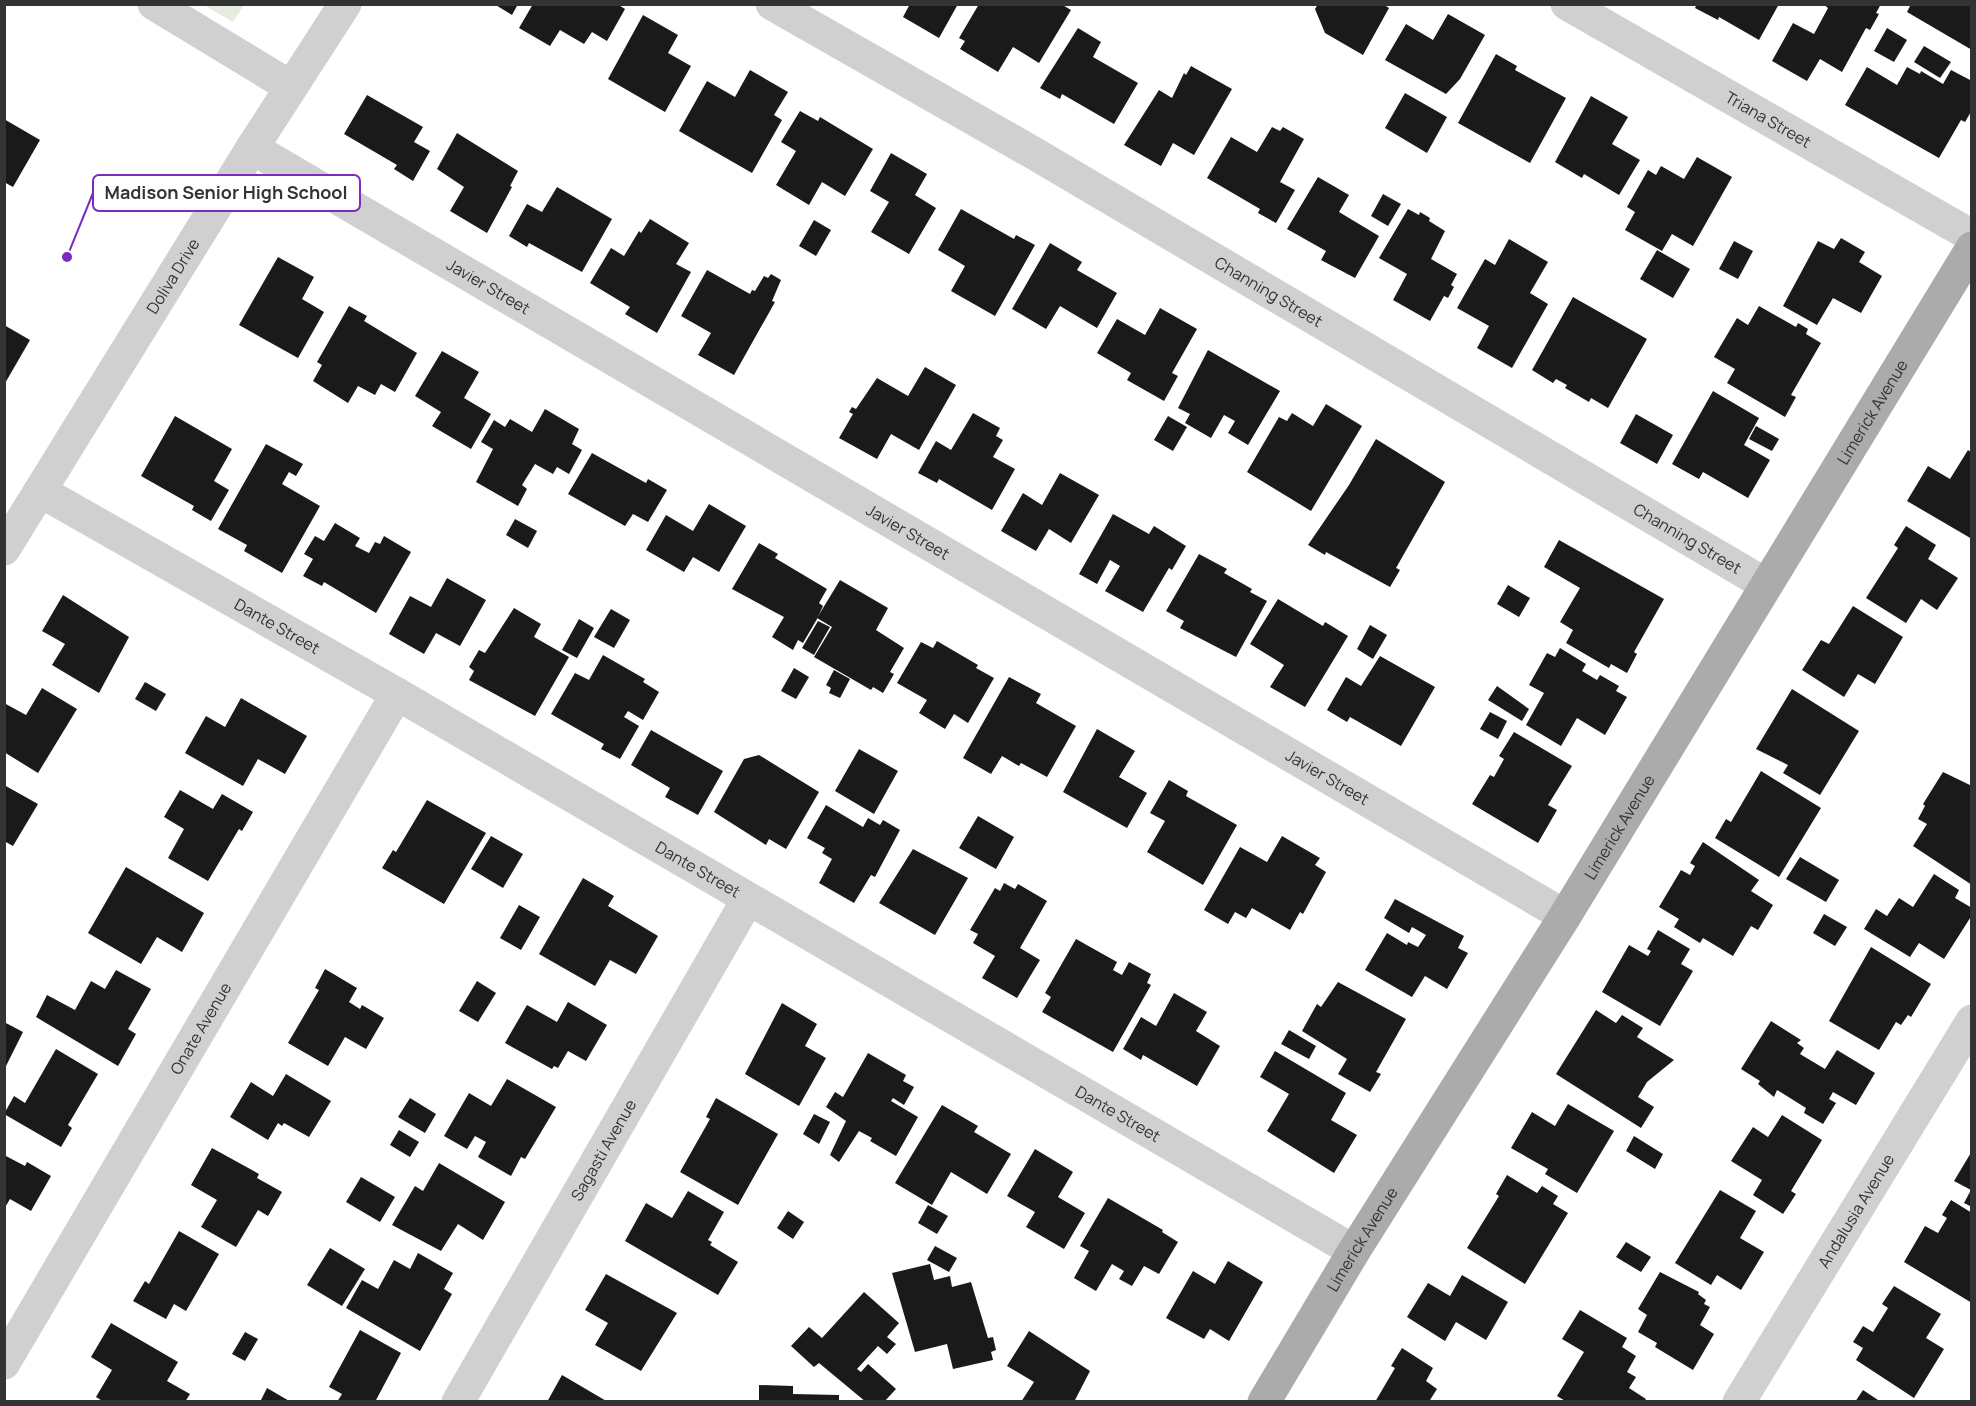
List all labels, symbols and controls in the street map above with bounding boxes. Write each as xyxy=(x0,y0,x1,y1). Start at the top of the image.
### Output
street label: Triana Street xyxy=(1721,86,1815,153)
callout: Madison Senior High School xyxy=(93,175,360,211)
text: Madison Senior High School xyxy=(105,180,348,204)
street label: Doliva Drive xyxy=(141,234,205,318)
street label: Channing Street xyxy=(1211,251,1327,332)
street label: Javier Street xyxy=(443,253,534,319)
street label: Limerick Avenue xyxy=(1832,355,1913,468)
street label: Channing Street xyxy=(1629,498,1746,579)
street label: Javier Street xyxy=(862,499,954,565)
street label: Dante Street xyxy=(231,593,324,659)
street label: Javier Street xyxy=(1282,744,1373,810)
street label: Limerick Avenue xyxy=(1579,770,1660,884)
street label: Dante Street xyxy=(652,836,745,903)
street label: Onate Avenue xyxy=(165,978,236,1079)
street label: Dante Street xyxy=(1072,1080,1165,1147)
street label: Sagasti Avenue xyxy=(565,1095,641,1205)
street label: Andalusia Avenue xyxy=(1812,1150,1899,1272)
street label: Limerick Avenue xyxy=(1321,1183,1403,1296)

